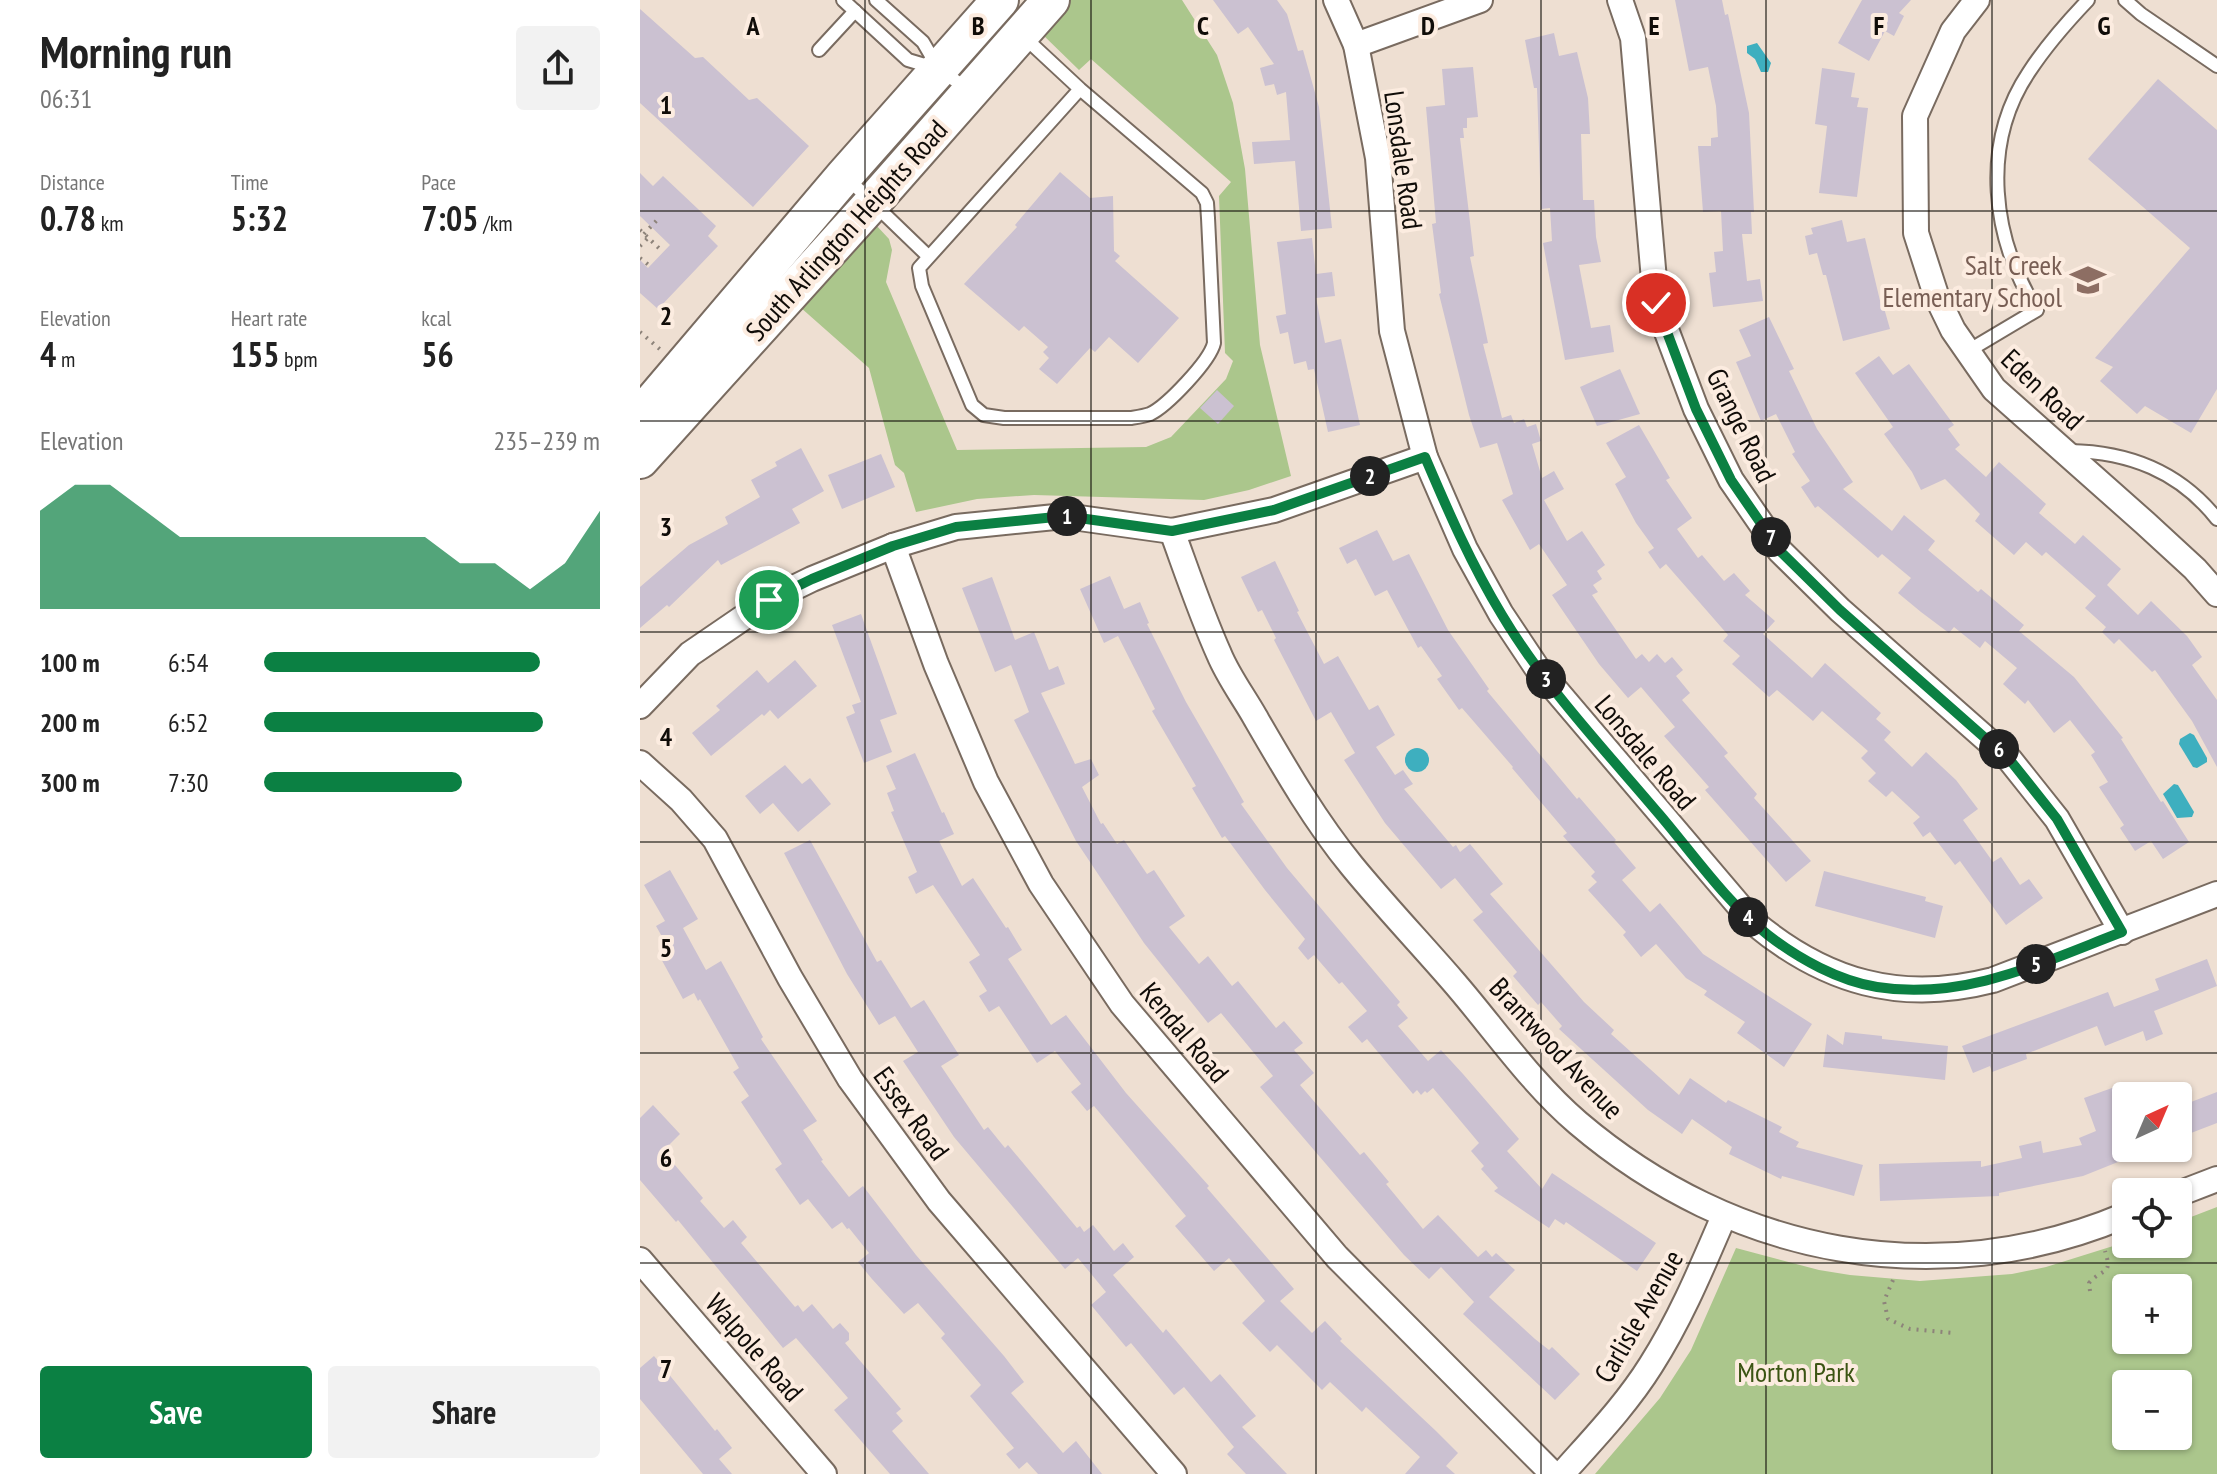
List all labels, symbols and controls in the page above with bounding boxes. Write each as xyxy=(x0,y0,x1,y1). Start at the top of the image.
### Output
text: A xyxy=(745,9,760,42)
text: B xyxy=(972,9,985,42)
text: C xyxy=(1197,9,1209,42)
text: D xyxy=(1421,9,1435,42)
text: E xyxy=(1648,9,1660,42)
text: F xyxy=(1874,9,1885,42)
text: G xyxy=(2097,9,2111,42)
text: Morning run xyxy=(40,23,232,80)
button: share xyxy=(516,26,600,110)
text: 06:31 xyxy=(40,82,92,115)
text: 1 xyxy=(660,88,672,121)
street label: Lonsdale Road xyxy=(1376,88,1432,232)
street label: South Arlington Heights Road xyxy=(737,112,955,348)
text: Distance xyxy=(40,168,105,196)
text: Time xyxy=(231,168,269,196)
text: Pace xyxy=(421,168,456,196)
text: 0.78 xyxy=(40,196,96,240)
text: 5:32 xyxy=(231,196,288,240)
text: 7:05 xyxy=(421,196,479,240)
text: km xyxy=(96,209,124,237)
text: /km xyxy=(479,209,513,237)
place label: Salt Creek Elementary School xyxy=(1883,246,2062,315)
school or university icon: Salt Creek Elementary School xyxy=(2069,261,2107,299)
pin xyxy=(1622,269,1690,337)
icon: check xyxy=(1634,281,1678,325)
text: 2 xyxy=(660,299,672,332)
text: Elevation xyxy=(40,304,111,332)
text: Heart rate xyxy=(231,304,307,332)
text: kcal xyxy=(421,304,451,332)
text: 4 xyxy=(40,332,56,376)
text: 155 xyxy=(231,332,279,376)
text: 56 xyxy=(421,332,454,376)
street label: Eden Road xyxy=(1994,340,2092,438)
text: m xyxy=(56,345,75,373)
text: bpm xyxy=(279,345,318,373)
street label: Grange Road xyxy=(1699,362,1785,488)
text: Elevation xyxy=(40,424,123,457)
text: 235–239 m xyxy=(494,424,600,457)
pin: 2 xyxy=(1350,456,1390,496)
text: 2 xyxy=(1365,462,1375,490)
pin: 1 xyxy=(1047,496,1087,536)
text: 1 xyxy=(1062,502,1072,530)
text: 3 xyxy=(660,510,672,543)
pin: 7 xyxy=(1751,517,1791,557)
text: 7 xyxy=(1766,523,1776,551)
pin xyxy=(735,566,803,634)
icon: arrive xyxy=(747,578,791,622)
text: 100 m xyxy=(40,646,100,679)
text: 6:54 xyxy=(168,646,208,679)
pin: 3 xyxy=(1526,659,1566,699)
text: 3 xyxy=(1541,665,1551,693)
street label: Lonsdale Road xyxy=(1587,687,1705,817)
text: 200 m xyxy=(40,706,100,739)
text: 6:52 xyxy=(168,706,208,739)
text: 4 xyxy=(660,720,673,753)
pin: 6 xyxy=(1979,729,2019,769)
text: 6 xyxy=(1994,735,2004,763)
text: 300 m xyxy=(40,766,100,799)
text: 7:30 xyxy=(168,766,208,799)
pin: 4 xyxy=(1728,897,1768,937)
text: 4 xyxy=(1743,903,1753,931)
text: 5 xyxy=(660,931,672,964)
pin: 5 xyxy=(2016,944,2056,984)
text: 5 xyxy=(2031,950,2041,978)
street label: Brantwood Avenue xyxy=(1482,969,1632,1127)
street label: Kendal Road xyxy=(1132,974,1238,1090)
street label: Essex Road xyxy=(866,1059,958,1167)
north arrow xyxy=(2112,1082,2192,1162)
map controls xyxy=(2112,1082,2192,1450)
text: 6 xyxy=(660,1141,672,1174)
button: locate xyxy=(2112,1178,2192,1258)
street label: Carlisle Avenue xyxy=(1585,1243,1691,1389)
button: + xyxy=(2112,1274,2192,1354)
street label: Walpole Road xyxy=(698,1285,812,1409)
text: 7 xyxy=(660,1352,672,1385)
park label: Morton Park xyxy=(1737,1353,1855,1390)
button: Save xyxy=(40,1366,312,1458)
button: Share xyxy=(328,1366,600,1458)
button: − xyxy=(2112,1370,2192,1450)

